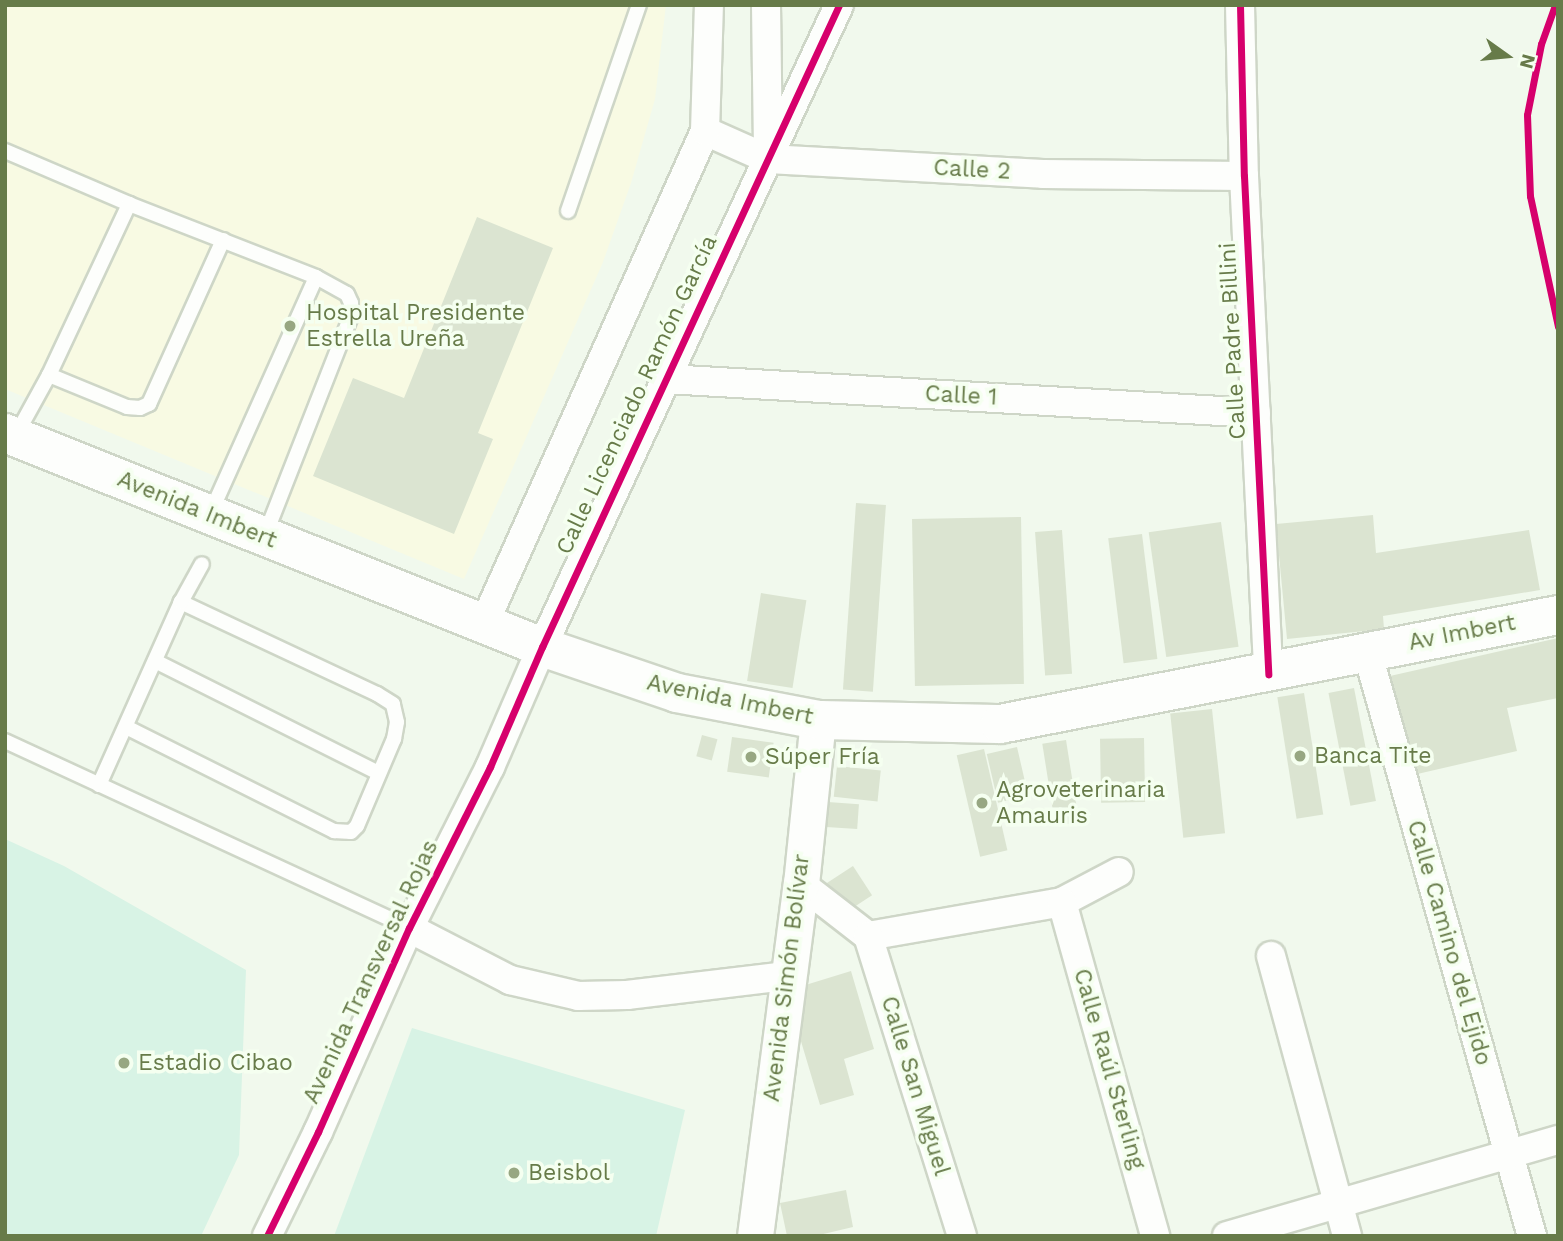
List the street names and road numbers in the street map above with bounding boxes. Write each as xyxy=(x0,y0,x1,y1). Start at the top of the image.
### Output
street label: Calle 2 xyxy=(933,154,1011,186)
street label: Calle Licenciado Ramón García xyxy=(551,231,723,559)
street label: Calle Padre Billini xyxy=(1214,242,1252,440)
street label: Calle 1 xyxy=(924,380,998,412)
street label: Avenida Imbert xyxy=(113,465,281,555)
street label: Av Imbert xyxy=(1406,609,1518,657)
street label: Avenida Imbert xyxy=(644,669,816,731)
street label: Calle Camino del Ejido xyxy=(1401,817,1497,1069)
street label: Avenida Transversal Rojas xyxy=(297,835,445,1109)
street label: Avenida Simón Bolívar xyxy=(758,852,816,1104)
street label: Calle Raúl Sterling xyxy=(1067,965,1151,1173)
street label: Calle San Miguel xyxy=(875,993,955,1179)

